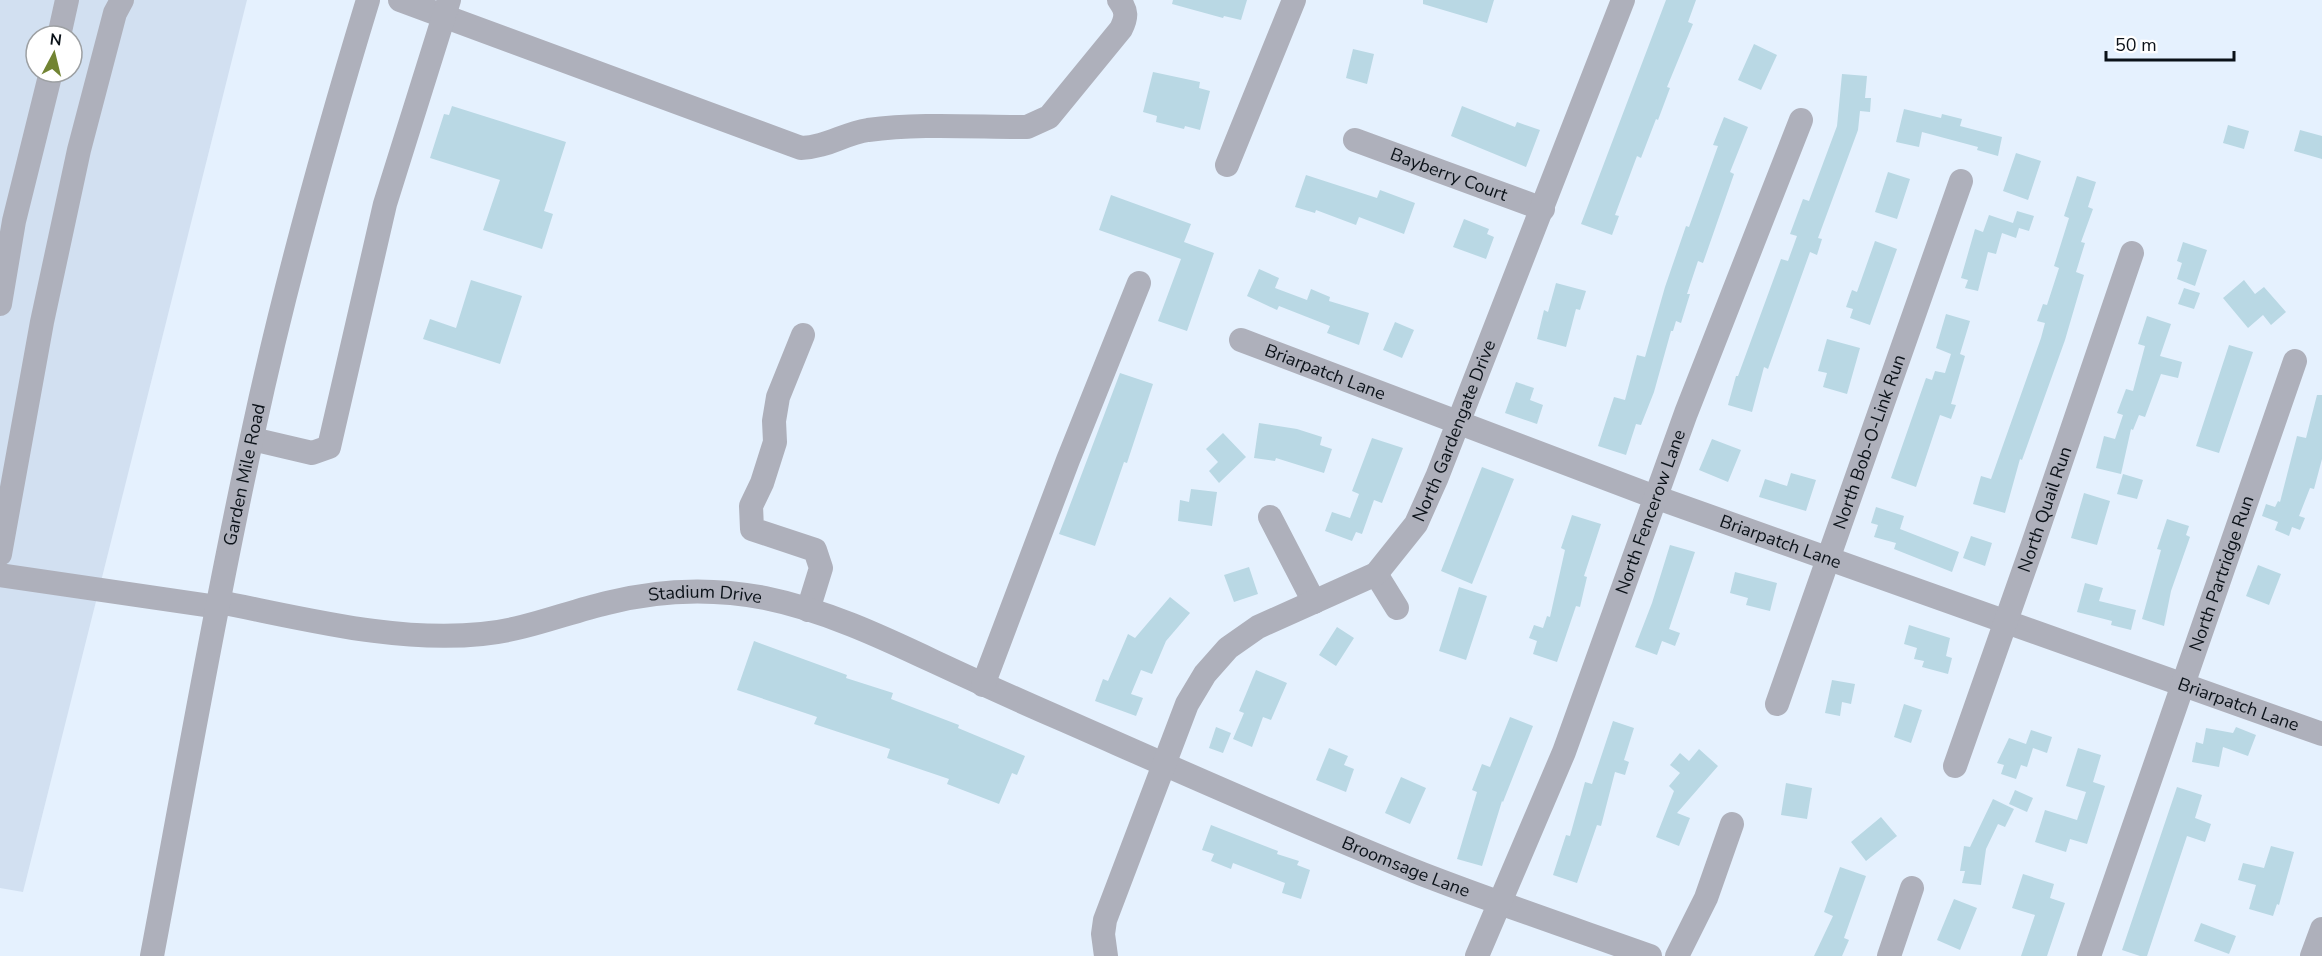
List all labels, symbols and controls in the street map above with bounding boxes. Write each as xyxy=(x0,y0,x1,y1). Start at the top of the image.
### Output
north arrow xyxy=(24,24,84,84)
scale bar xyxy=(2106,24,2234,62)
text: N xyxy=(48,28,63,52)
text: 50 m xyxy=(2115,33,2157,57)
street label: Bayberry Court xyxy=(1387,142,1511,207)
street label: North Gardengate Drive xyxy=(1407,336,1501,525)
street label: Briarpatch Lane xyxy=(1261,338,1389,406)
street label: North Bob-O-Link Run xyxy=(1827,351,1911,532)
street label: Garden Mile Road xyxy=(218,401,271,548)
street label: North Fencerow Lane xyxy=(1610,426,1691,598)
street label: North Quail Run xyxy=(2012,443,2077,575)
street label: North Partridge Run xyxy=(2183,492,2260,654)
street label: Briarpatch Lane xyxy=(1716,509,1845,574)
street label: Stadium Drive xyxy=(647,580,764,609)
street label: Briarpatch Lane xyxy=(2174,672,2303,737)
street label: Broomsage Lane xyxy=(1338,830,1473,903)

